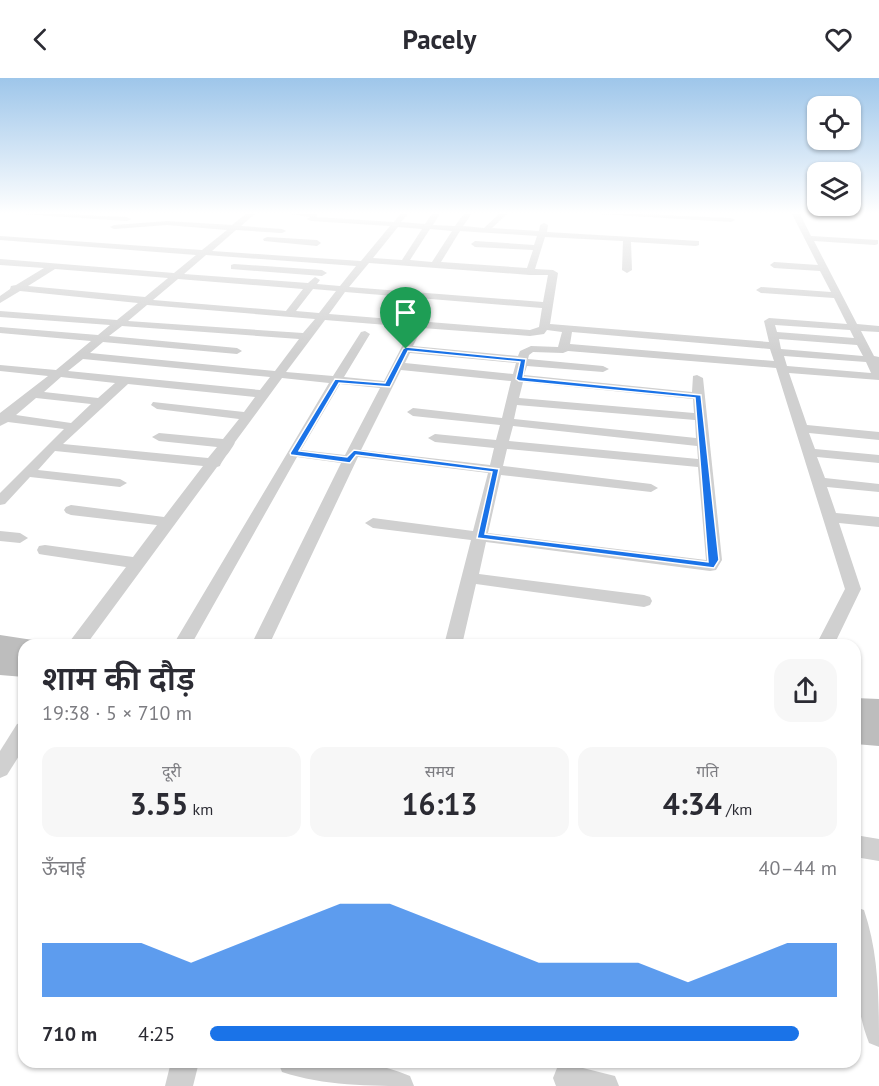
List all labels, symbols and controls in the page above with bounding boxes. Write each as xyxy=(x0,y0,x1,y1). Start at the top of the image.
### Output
text: Pacely xyxy=(403,22,476,56)
icon: back xyxy=(24,23,57,56)
icon: heart xyxy=(822,23,855,56)
map controls xyxy=(807,96,861,216)
button: locate xyxy=(807,96,861,150)
button: layers xyxy=(807,162,861,216)
pin xyxy=(380,287,431,349)
icon: arrive xyxy=(389,296,422,329)
text: शाम की दौड़ xyxy=(42,656,195,699)
button: share xyxy=(774,659,837,722)
text: 19:38 · 5 × 710 m xyxy=(42,700,192,726)
text: दूरी xyxy=(162,761,181,781)
text: समय xyxy=(425,761,454,781)
text: गति xyxy=(696,761,719,781)
text: 3.55 xyxy=(130,784,188,823)
text: 16:13 xyxy=(401,784,478,823)
text: 4:34 xyxy=(663,784,722,823)
text: km xyxy=(188,799,213,819)
text: /km xyxy=(722,799,752,819)
text: ऊँचाई xyxy=(42,855,85,881)
text: 40–44 m xyxy=(759,855,837,881)
text: 710 m xyxy=(42,1021,97,1047)
text: 4:25 xyxy=(138,1021,175,1047)

